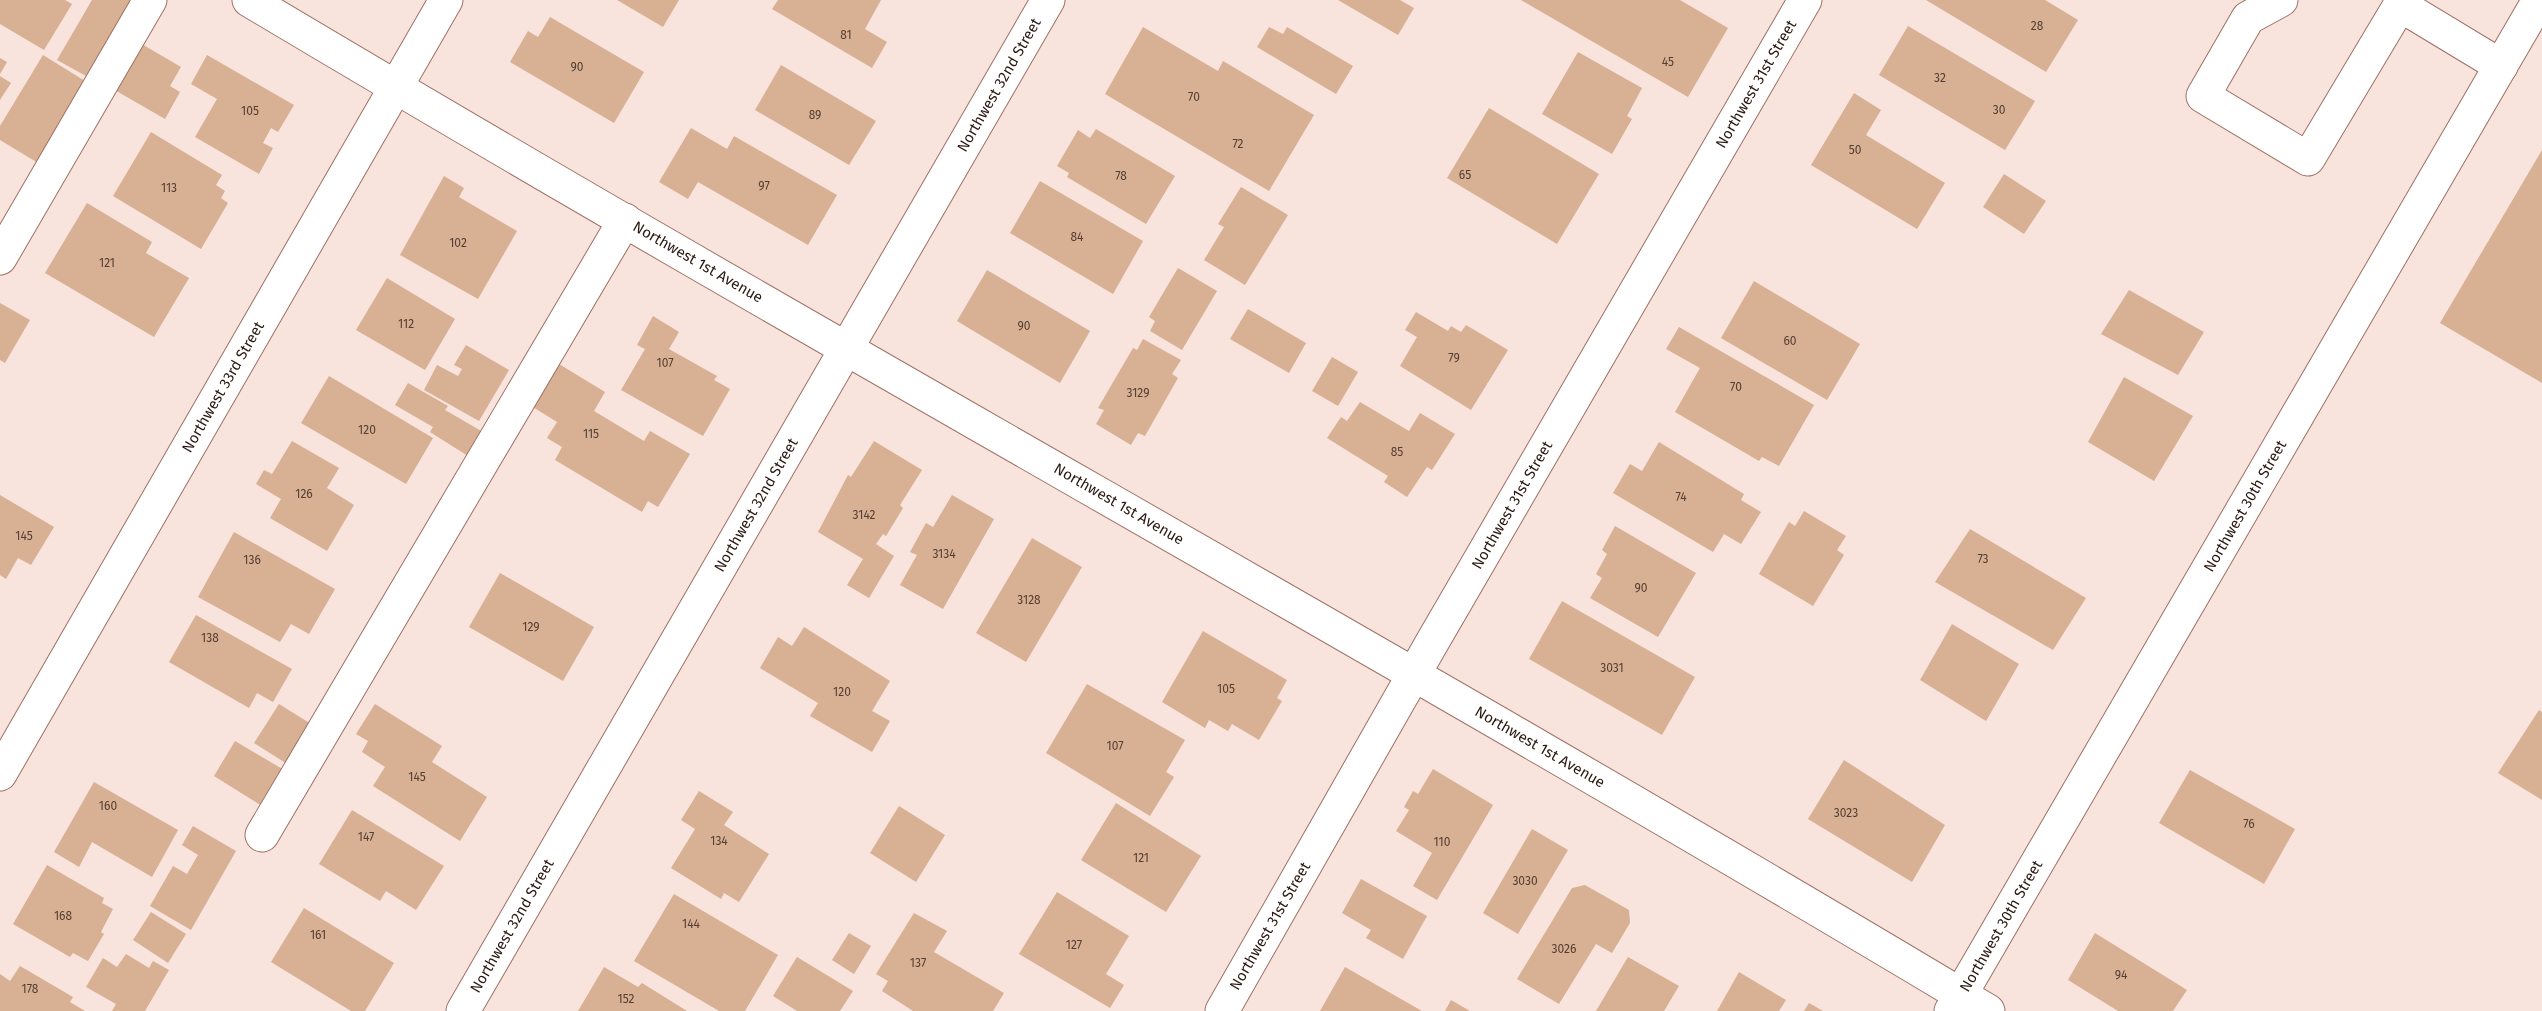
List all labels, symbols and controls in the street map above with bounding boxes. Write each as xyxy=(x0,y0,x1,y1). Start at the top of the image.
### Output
street label: Northwest 32nd Street xyxy=(953,14,1045,155)
street label: Northwest 31st Street xyxy=(1712,16,1800,151)
house number: 28 xyxy=(2031,19,2044,33)
house number: 81 xyxy=(840,28,852,42)
house number: 45 xyxy=(1662,55,1674,69)
house number: 90 xyxy=(571,60,584,74)
house number: 32 xyxy=(1934,71,1946,85)
house number: 70 xyxy=(1188,90,1200,104)
house number: 30 xyxy=(1993,103,2006,117)
house number: 105 xyxy=(241,104,259,118)
house number: 89 xyxy=(809,108,821,122)
house number: 72 xyxy=(1232,137,1244,151)
house number: 50 xyxy=(1849,143,1862,157)
house number: 65 xyxy=(1459,168,1471,182)
house number: 78 xyxy=(1115,169,1127,183)
house number: 97 xyxy=(758,179,770,193)
house number: 113 xyxy=(161,181,177,195)
street label: Northwest 1st Avenue xyxy=(630,217,766,307)
house number: 84 xyxy=(1071,230,1084,244)
house number: 102 xyxy=(449,236,467,250)
house number: 121 xyxy=(99,256,115,270)
house number: 112 xyxy=(398,317,414,331)
street label: Northwest 33rd Street xyxy=(178,318,268,456)
house number: 90 xyxy=(1018,319,1031,333)
house number: 60 xyxy=(1783,334,1797,348)
house number: 79 xyxy=(1448,351,1460,365)
house number: 107 xyxy=(657,356,673,370)
house number: 70 xyxy=(1730,380,1742,394)
house number: 3129 xyxy=(1126,386,1150,400)
house number: 120 xyxy=(358,423,376,437)
house number: 115 xyxy=(583,427,599,441)
street label: Northwest 32nd Street xyxy=(710,434,802,575)
street label: Northwest 30th Street xyxy=(2200,436,2290,575)
street label: Northwest 31st Street xyxy=(1468,437,1556,572)
house number: 85 xyxy=(1391,445,1403,459)
street label: Northwest 1st Avenue xyxy=(1051,459,1187,549)
house number: 126 xyxy=(295,487,313,501)
house number: 74 xyxy=(1675,490,1687,504)
house number: 3142 xyxy=(853,508,876,522)
house number: 145 xyxy=(15,529,33,543)
house number: 3134 xyxy=(932,547,956,561)
house number: 73 xyxy=(1977,552,1989,566)
house number: 136 xyxy=(243,553,261,567)
house number: 90 xyxy=(1635,581,1648,595)
house number: 3128 xyxy=(1017,593,1041,607)
house number: 129 xyxy=(522,620,540,634)
house number: 138 xyxy=(201,631,219,645)
house number: 3031 xyxy=(1600,661,1624,675)
house number: 105 xyxy=(1217,682,1235,696)
house number: 120 xyxy=(833,685,851,699)
street label: Northwest 1st Avenue xyxy=(1472,702,1608,792)
house number: 107 xyxy=(1107,739,1123,753)
house number: 145 xyxy=(408,770,426,784)
house number: 160 xyxy=(99,799,117,813)
house number: 3023 xyxy=(1834,806,1858,820)
house number: 76 xyxy=(2243,817,2255,831)
house number: 147 xyxy=(358,830,374,844)
house number: 134 xyxy=(710,834,728,848)
house number: 110 xyxy=(1434,835,1451,849)
house number: 121 xyxy=(1133,851,1149,865)
street label: Northwest 32nd Street xyxy=(466,855,558,996)
street label: Northwest 30th Street xyxy=(1956,856,2046,995)
street label: Northwest 31st Street xyxy=(1226,858,1314,993)
house number: 3030 xyxy=(1512,874,1538,888)
house number: 168 xyxy=(54,909,72,923)
house number: 144 xyxy=(682,917,701,931)
house number: 161 xyxy=(310,928,326,942)
house number: 127 xyxy=(1066,938,1082,952)
house number: 3026 xyxy=(1552,942,1576,956)
house number: 137 xyxy=(910,956,926,970)
house number: 94 xyxy=(2115,968,2128,982)
house number: 178 xyxy=(22,982,39,996)
house number: 152 xyxy=(617,992,635,1006)

